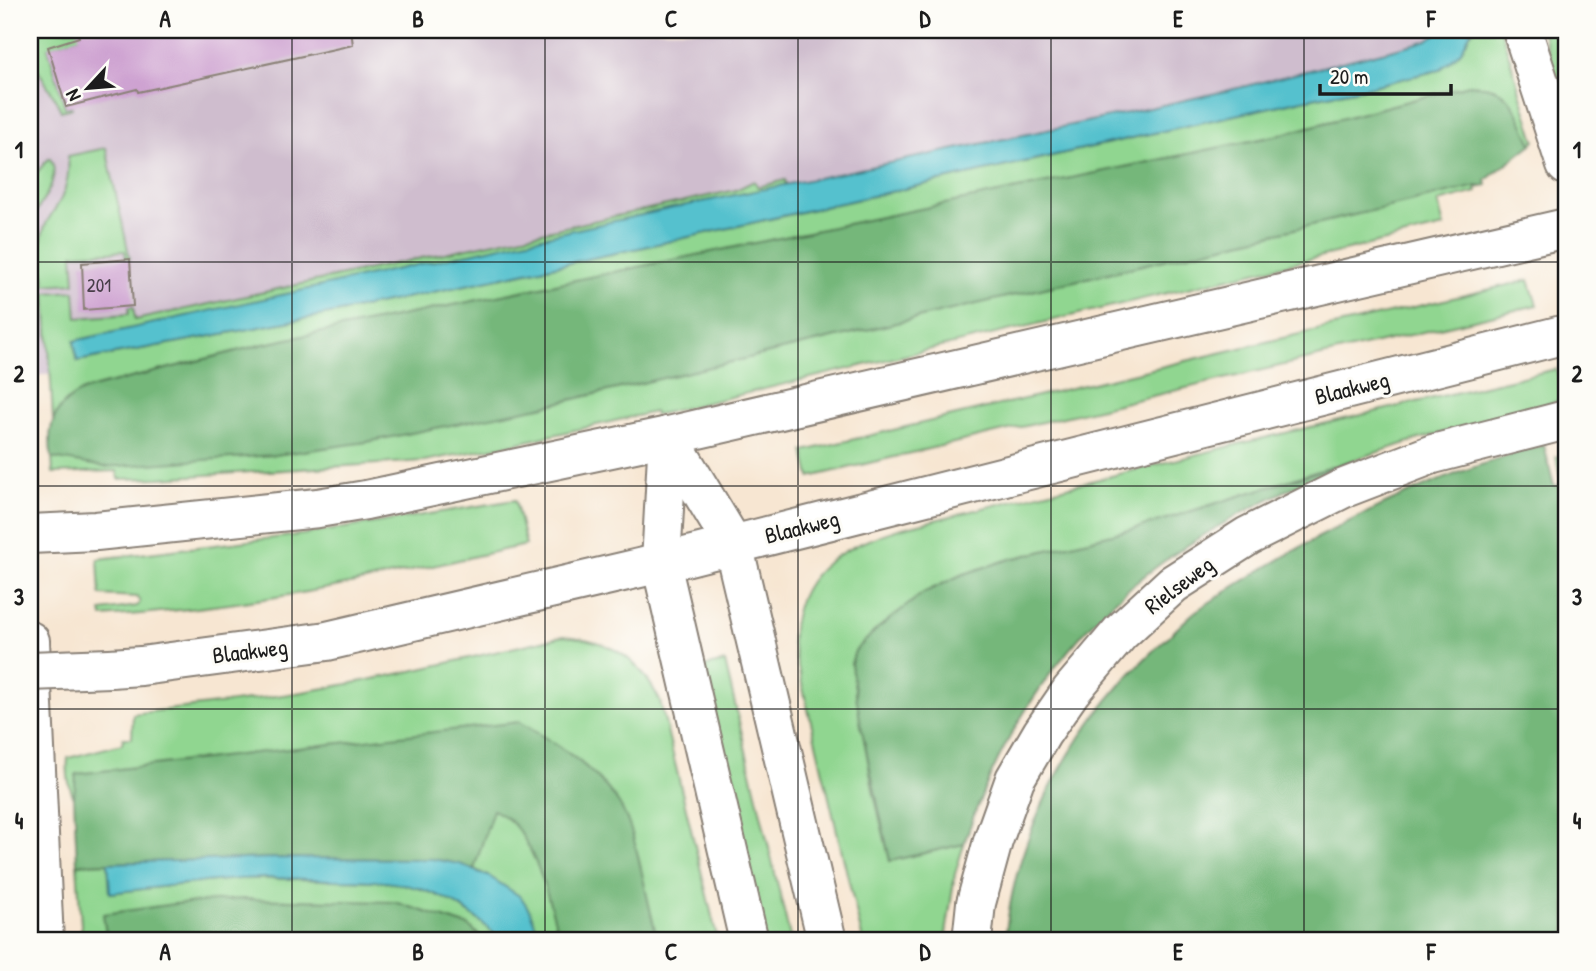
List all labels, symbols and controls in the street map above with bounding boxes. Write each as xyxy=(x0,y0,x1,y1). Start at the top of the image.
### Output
text: A xyxy=(159,3,171,34)
text: B xyxy=(412,3,424,34)
text: C xyxy=(665,3,677,34)
text: D xyxy=(920,3,932,34)
text: E xyxy=(1173,3,1184,34)
text: F xyxy=(1426,3,1437,34)
north arrow xyxy=(52,52,122,122)
scale bar xyxy=(1320,52,1451,96)
text: 20 m xyxy=(1330,62,1368,91)
text: N xyxy=(59,85,87,106)
text: 1 xyxy=(15,134,23,165)
text: 1 xyxy=(1573,134,1581,165)
house number: 201 xyxy=(87,272,111,298)
text: 2 xyxy=(14,358,25,389)
text: 2 xyxy=(1572,358,1583,389)
street label: Blaakweg xyxy=(1312,363,1392,412)
street label: Blaakweg xyxy=(762,502,842,551)
street label: Rielseweg xyxy=(1138,548,1220,621)
text: 3 xyxy=(14,581,24,612)
text: 3 xyxy=(1572,581,1582,612)
street label: Blaakweg xyxy=(211,631,289,670)
text: 4 xyxy=(15,805,24,836)
text: 4 xyxy=(1573,805,1582,836)
text: A xyxy=(159,936,171,967)
text: B xyxy=(412,936,424,967)
text: C xyxy=(665,936,677,967)
text: D xyxy=(920,936,932,967)
text: E xyxy=(1173,936,1184,967)
text: F xyxy=(1426,936,1437,967)

